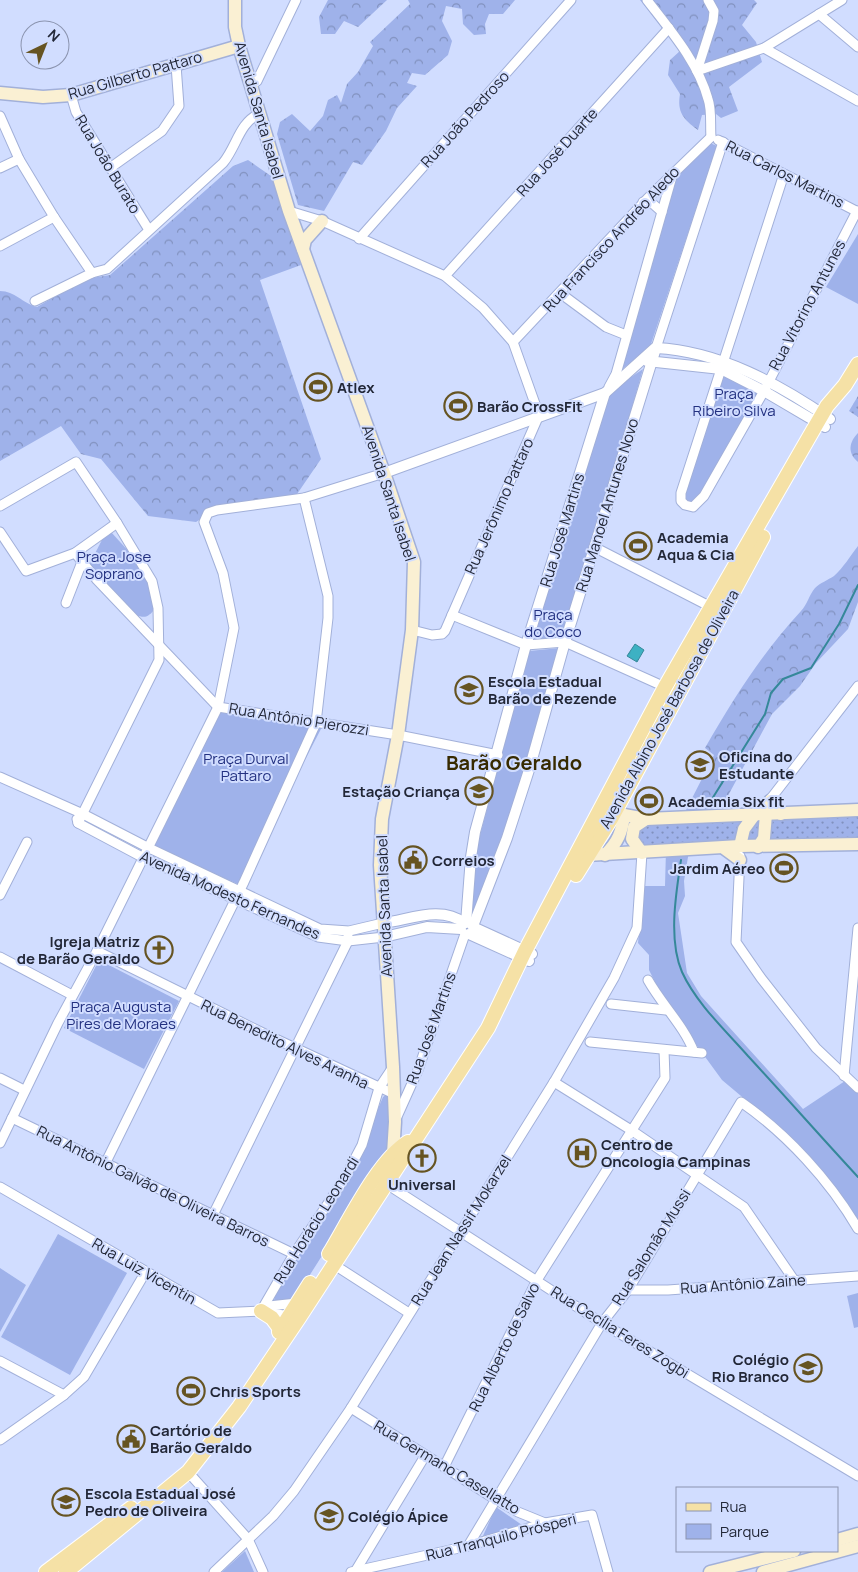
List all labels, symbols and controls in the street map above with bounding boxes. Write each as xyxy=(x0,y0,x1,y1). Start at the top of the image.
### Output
north arrow xyxy=(20,20,70,70)
text: N xyxy=(44,25,64,46)
street label: Avenida Santa Isabel xyxy=(229,39,289,181)
street label: Rua Gilberto Pattaro xyxy=(66,46,205,104)
street label: Rua João Pedroso xyxy=(416,66,514,172)
street label: Rua José Duarte xyxy=(512,103,603,201)
street label: Rua João Burato xyxy=(70,111,146,217)
street label: Rua Carlos Martins xyxy=(722,135,848,213)
street label: Rua Francisco Andréo Aledo xyxy=(538,162,684,316)
street label: Rua Vitorino Antunes xyxy=(764,236,850,374)
sports icon: Atlex xyxy=(303,372,333,402)
place label: Atlex xyxy=(337,377,375,398)
park label: Praça Ribeiro Silva xyxy=(693,383,776,421)
sports icon: Barão CrossFit xyxy=(443,391,473,421)
place label: Barão CrossFit xyxy=(477,396,583,417)
street label: Rua Manoel Antunes Novo xyxy=(571,416,643,594)
street label: Avenida Santa Isabel xyxy=(357,422,421,564)
street label: Rua Jerônimo Pattaro xyxy=(459,434,539,577)
street label: Rua José Martins xyxy=(535,471,589,589)
place label: Academia Aqua & Cia xyxy=(657,527,734,565)
sports icon: Academia Aqua & Cia xyxy=(623,531,653,561)
park label: Praça Jose Soprano xyxy=(77,546,151,584)
street label: Avenida Albino José Barbosa de Oliveira xyxy=(594,586,744,832)
park label: Praça do Coco xyxy=(524,604,582,642)
place label: Escola Estadual Barão de Rezende xyxy=(488,671,617,709)
school or university icon: Escola Estadual Barão de Rezende xyxy=(454,675,484,705)
street label: Rua Antônio Pierozzi xyxy=(227,698,371,740)
place label: Oficina do Estudante xyxy=(719,746,794,784)
park label: Praça Durval Pattaro xyxy=(203,748,289,786)
district label: Barão Geraldo xyxy=(446,749,582,776)
school or university icon: Oficina do Estudante xyxy=(685,750,715,780)
school or university icon: Estação Criança xyxy=(464,776,494,806)
place label: Estação Criança xyxy=(342,781,460,802)
sports icon: Academia Six fit xyxy=(634,786,664,816)
place label: Academia Six fit xyxy=(668,791,785,812)
street label: Avenida Santa Isabel xyxy=(371,835,397,977)
public building icon: Correios xyxy=(398,845,428,875)
street label: Avenida Modesto Fernandes xyxy=(137,846,324,944)
place label: Correios xyxy=(432,850,495,871)
sports icon: Jardim Aéreo xyxy=(769,853,799,883)
place label: Jardim Aéreo xyxy=(670,858,765,879)
place label: Igreja Matriz de Barão Geraldo xyxy=(17,931,140,969)
church icon: Igreja Matriz de Barão Geraldo xyxy=(144,935,174,965)
street label: Rua José Martins xyxy=(401,969,461,1087)
street label: Rua Benedito Alves Aranha xyxy=(198,994,372,1094)
park label: Praça Augusta Pires de Moraes xyxy=(66,996,176,1034)
street label: Rua Antônio Galvão de Oliveira Barros xyxy=(33,1120,273,1252)
place label: Centro de Oncologia Campinas xyxy=(601,1134,751,1172)
hospital icon: Centro de Oncologia Campinas xyxy=(567,1138,597,1168)
church icon: Universal xyxy=(407,1143,437,1173)
street label: Rua Jean Nassif Mokarzel xyxy=(406,1151,516,1309)
street label: Rua Horácio Leonardi xyxy=(268,1153,364,1287)
place label: Universal xyxy=(388,1174,456,1195)
street label: Rua Salomão Mussi xyxy=(607,1185,695,1309)
street label: Rua Luiz Vicentin xyxy=(88,1233,200,1309)
street label: Rua Antônio Zaine xyxy=(680,1269,807,1299)
street label: Rua Alberto de Salvo xyxy=(464,1279,544,1415)
street label: Rua Cecília Feres Zogbi xyxy=(547,1281,693,1383)
place label: Colégio Rio Branco xyxy=(712,1349,789,1387)
school or university icon: Colégio Rio Branco xyxy=(793,1353,823,1383)
sports icon: Chris Sports xyxy=(176,1376,206,1406)
place label: Chris Sports xyxy=(210,1381,301,1402)
street label: Rua Germano Casellatto xyxy=(370,1415,524,1519)
place label: Cartório de Barão Geraldo xyxy=(150,1420,252,1458)
public building icon: Cartório de Barão Geraldo xyxy=(116,1424,146,1454)
place label: Escola Estadual José Pedro de Oliveira xyxy=(85,1483,236,1521)
school or university icon: Escola Estadual José Pedro de Oliveira xyxy=(51,1487,81,1517)
legend xyxy=(676,1487,838,1552)
text: Rua xyxy=(720,1496,747,1517)
school or university icon: Colégio Ápice xyxy=(314,1501,344,1531)
place label: Colégio Ápice xyxy=(348,1506,448,1527)
street label: Rua Tranquilo Prósperi xyxy=(424,1508,578,1566)
text: Parque xyxy=(720,1521,769,1542)

